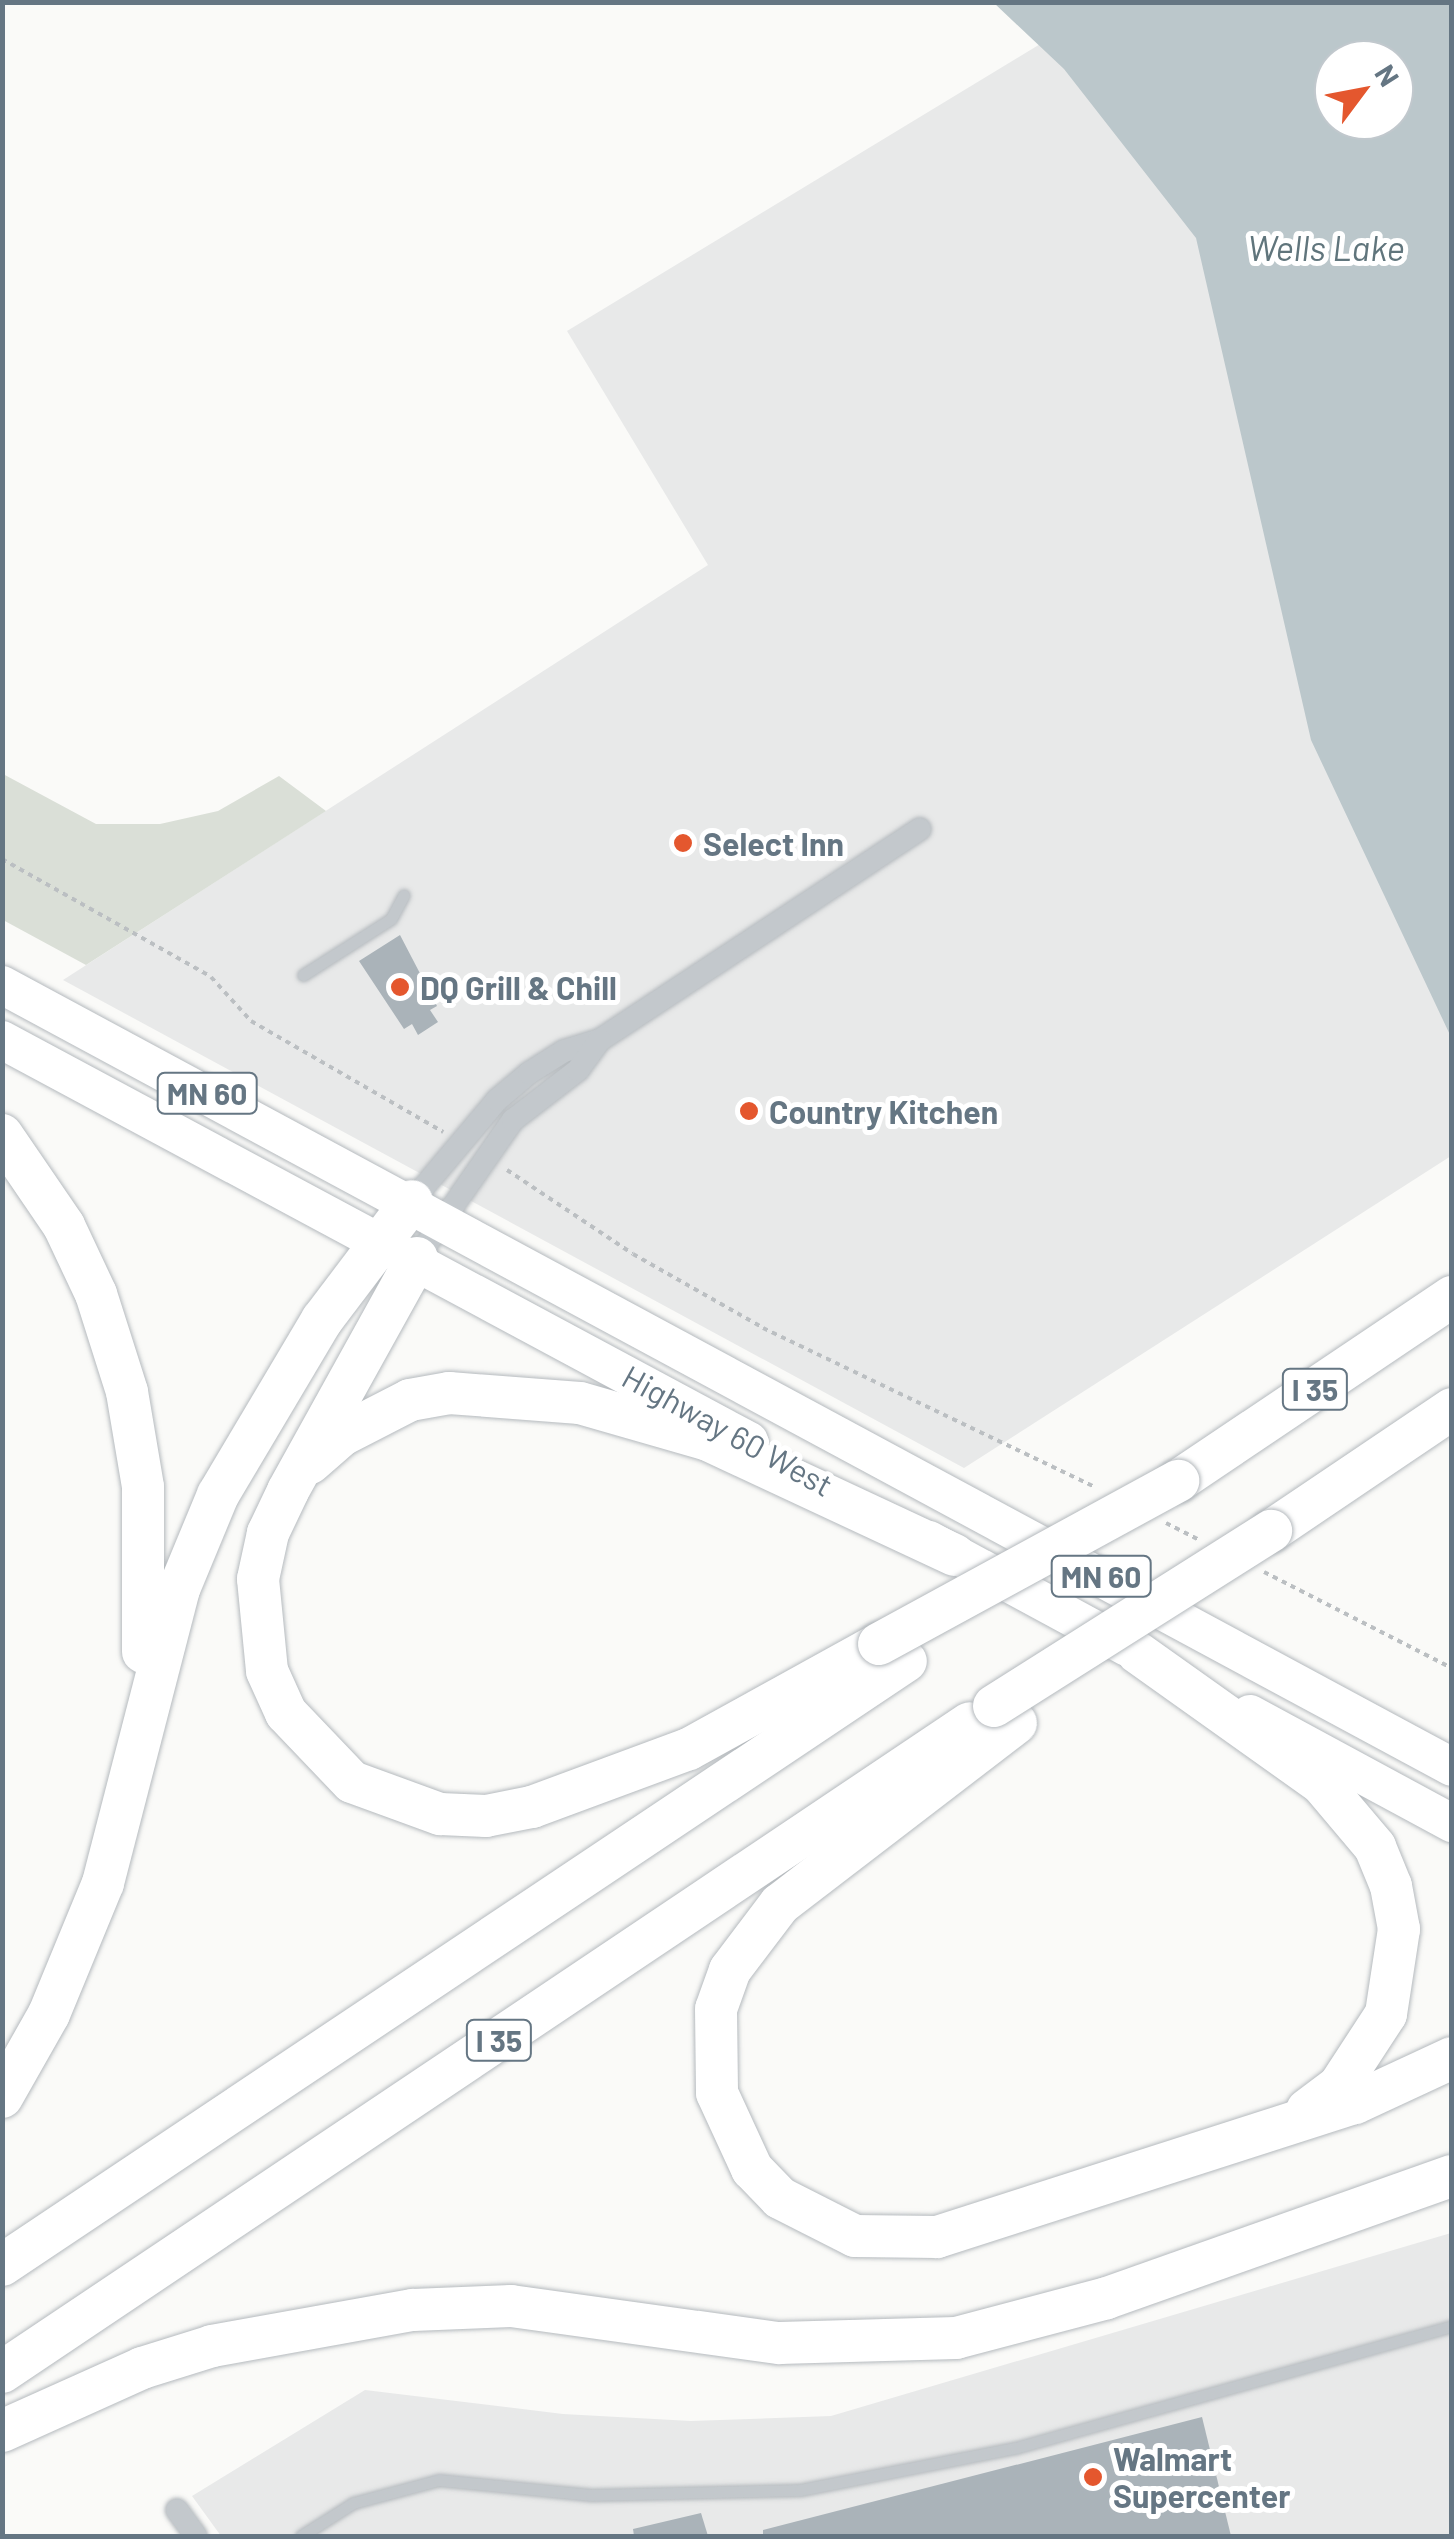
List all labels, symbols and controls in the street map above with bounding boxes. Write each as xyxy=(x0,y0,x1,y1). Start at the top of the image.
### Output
north arrow xyxy=(1314,40,1414,140)
text: N xyxy=(1368,58,1407,92)
water label: Wells Lake xyxy=(1247,226,1405,268)
place label: Select Inn xyxy=(703,824,844,862)
marker: Select Inn xyxy=(672,832,694,854)
place label: DQ Grill & Chill xyxy=(420,968,617,1006)
marker: DQ Grill & Chill xyxy=(389,976,411,998)
road number: MN 60 xyxy=(154,1068,260,1118)
place label: Country Kitchen xyxy=(769,1092,998,1130)
marker: Country Kitchen xyxy=(738,1100,760,1122)
street label: Highway 60 West xyxy=(616,1356,840,1504)
road number: I 35 xyxy=(1280,1364,1350,1414)
road number: MN 60 xyxy=(1048,1551,1154,1601)
road number: I 35 xyxy=(464,2015,534,2065)
place label: Walmart Supercenter xyxy=(1113,2440,1291,2515)
marker: Walmart Supercenter xyxy=(1082,2466,1104,2488)

